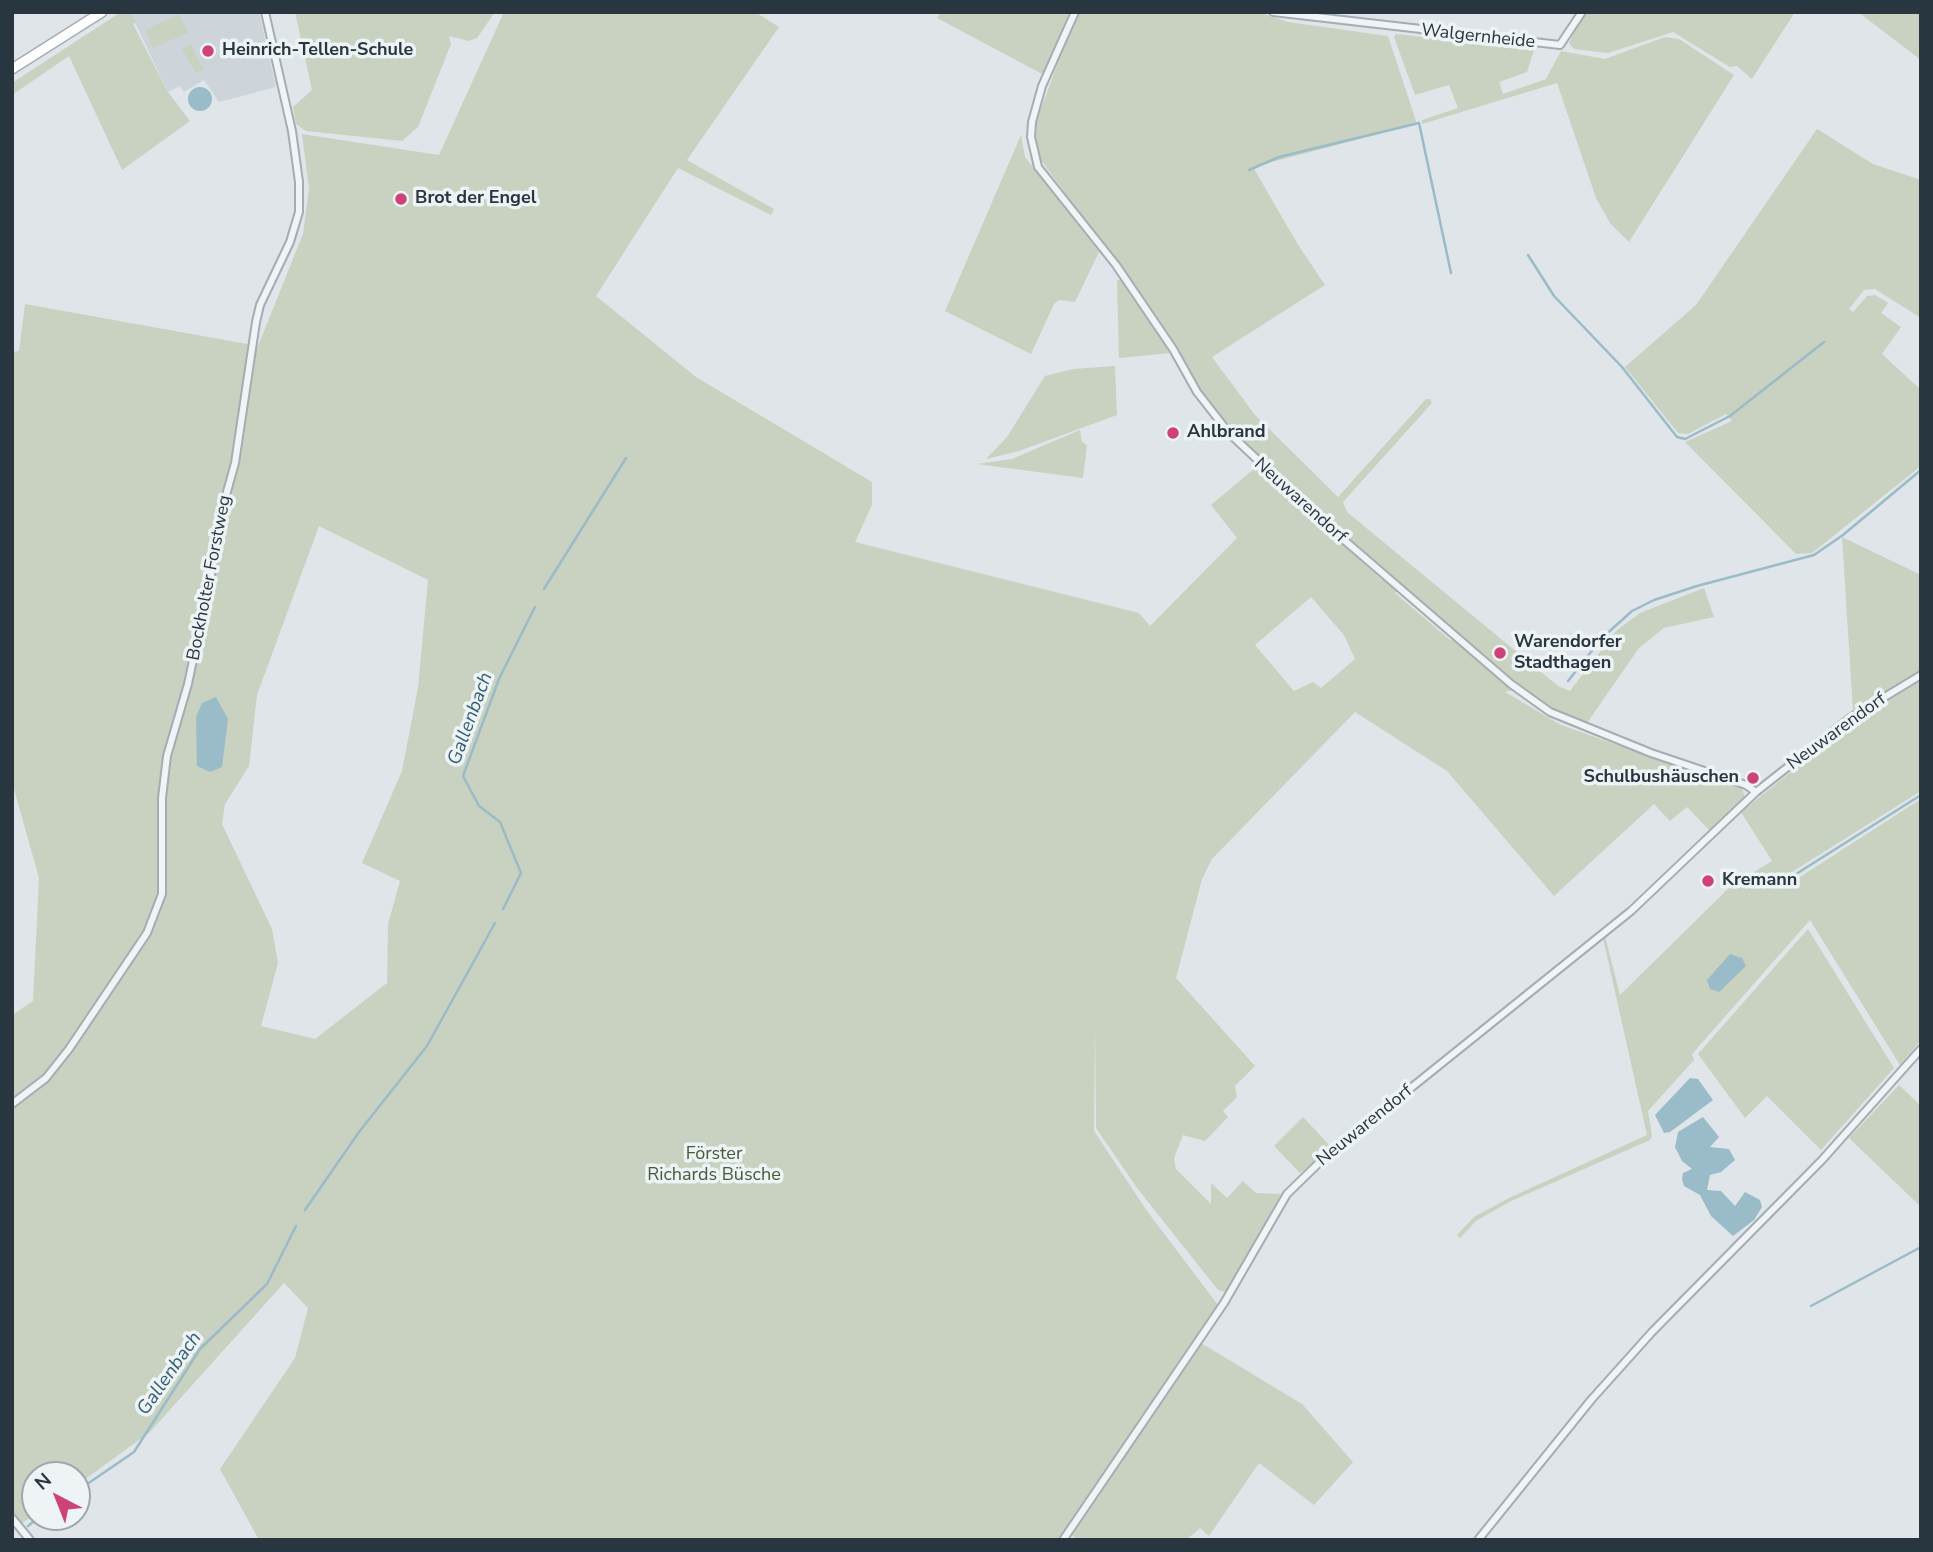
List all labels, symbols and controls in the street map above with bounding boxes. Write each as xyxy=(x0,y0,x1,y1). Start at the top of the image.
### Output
street label: Walgernheide xyxy=(1420,20,1536,54)
place label: Heinrich-Tellen-Schule xyxy=(222,40,413,62)
marker: Heinrich-Tellen-Schule xyxy=(200,43,216,59)
place label: Brot der Engel xyxy=(415,188,536,210)
marker: Brot der Engel xyxy=(393,191,409,207)
place label: Ahlbrand xyxy=(1187,422,1266,444)
marker: Ahlbrand xyxy=(1165,425,1181,441)
street label: Neuwarendorf xyxy=(1249,454,1351,548)
street label: Bockholter Forstweg xyxy=(183,494,237,662)
place label: Warendorfer Stadthagen xyxy=(1514,632,1622,674)
marker: Warendorfer Stadthagen xyxy=(1492,645,1508,661)
water label: Gallenbach xyxy=(444,670,498,768)
street label: Neuwarendorf xyxy=(1783,689,1891,775)
place label: Schulbushäuschen xyxy=(1584,767,1739,789)
marker: Schulbushäuschen xyxy=(1745,770,1761,786)
place label: Kremann xyxy=(1722,870,1797,892)
marker: Kremann xyxy=(1700,873,1716,889)
street label: Neuwarendorf xyxy=(1313,1081,1417,1171)
park label: Förster Richards Büsche xyxy=(647,1144,781,1186)
water label: Gallenbach xyxy=(133,1328,207,1420)
north arrow xyxy=(21,1461,91,1531)
text: N xyxy=(29,1467,57,1496)

